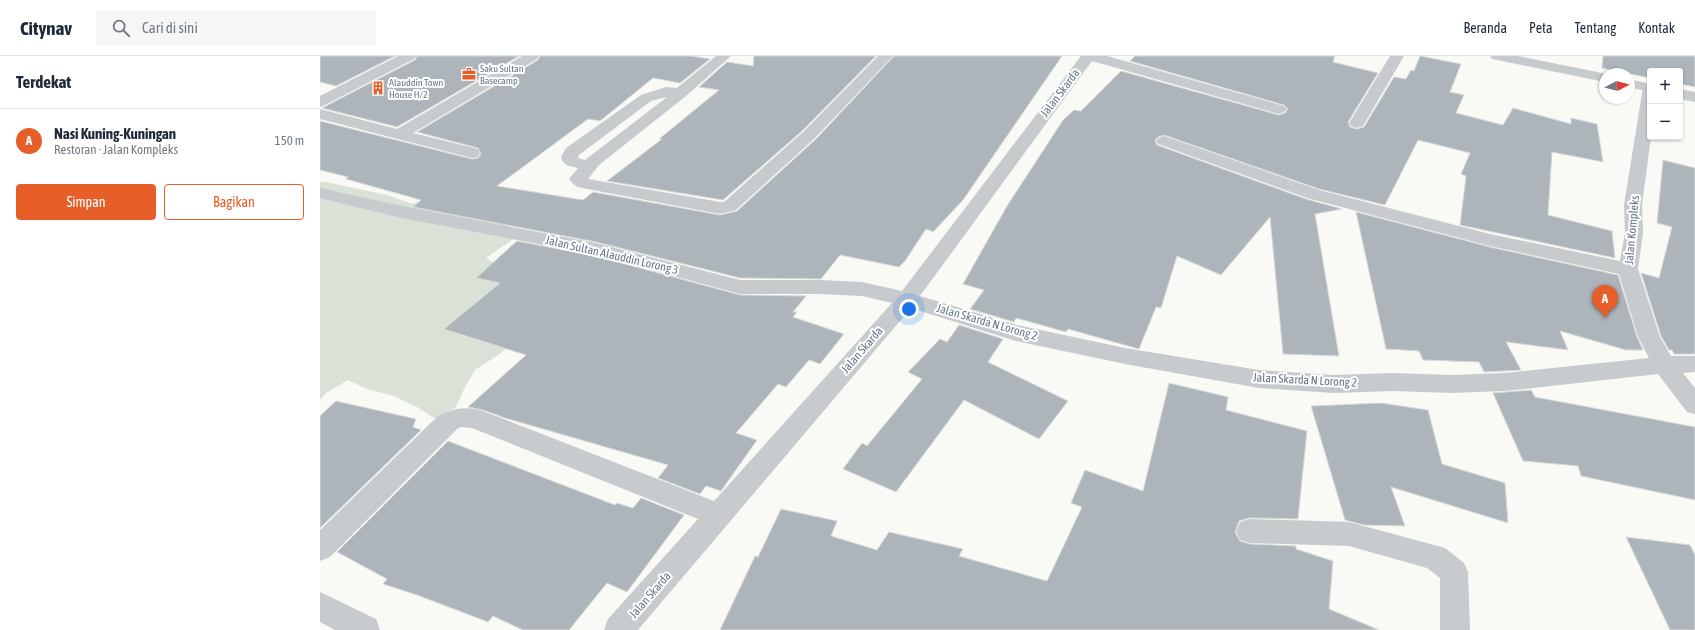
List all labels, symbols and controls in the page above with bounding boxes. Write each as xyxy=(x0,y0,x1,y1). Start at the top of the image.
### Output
search box xyxy=(96,10,376,46)
text: Citynav xyxy=(20,17,72,39)
icon: search xyxy=(110,17,132,39)
text: Cari di sini xyxy=(142,19,198,36)
text: Beranda xyxy=(1464,20,1507,36)
text: Peta xyxy=(1529,20,1553,36)
text: Tentang xyxy=(1575,20,1616,36)
text: Kontak xyxy=(1638,20,1675,36)
place label: Saku Sultan Basecamp xyxy=(480,63,524,86)
office icon: Saku Sultan Basecamp xyxy=(461,66,477,82)
street label: Jalan Skarda xyxy=(1037,66,1083,120)
north arrow xyxy=(1599,68,1635,104)
map controls xyxy=(1647,68,1683,140)
button: + xyxy=(1647,68,1683,104)
text: Terdekat xyxy=(16,72,71,92)
place label: Alauddin Town House H/2 xyxy=(389,77,443,100)
building icon: Alauddin Town House H/2 xyxy=(370,80,386,96)
button: − xyxy=(1647,104,1683,140)
text: Nasi Kuning-Kuningan xyxy=(54,125,176,142)
text: A xyxy=(26,133,32,148)
text: 150 m xyxy=(275,133,304,148)
text: Restoran · Jalan Kompleks xyxy=(54,142,178,157)
button: Simpan xyxy=(16,184,156,220)
button: Bagikan xyxy=(164,184,304,220)
street label: Jalan Kompleks xyxy=(1622,195,1642,265)
street label: Jalan Sultan Alauddin Lorong 3 xyxy=(544,233,680,277)
pin: A xyxy=(1592,285,1618,318)
your location xyxy=(899,299,919,319)
street label: Jalan Skarda N Lorong 2 xyxy=(935,301,1039,343)
street label: Jalan Skarda xyxy=(838,324,886,376)
street label: Jalan Skarda N Lorong 2 xyxy=(1252,370,1358,390)
street label: Jalan Skarda xyxy=(626,569,674,621)

